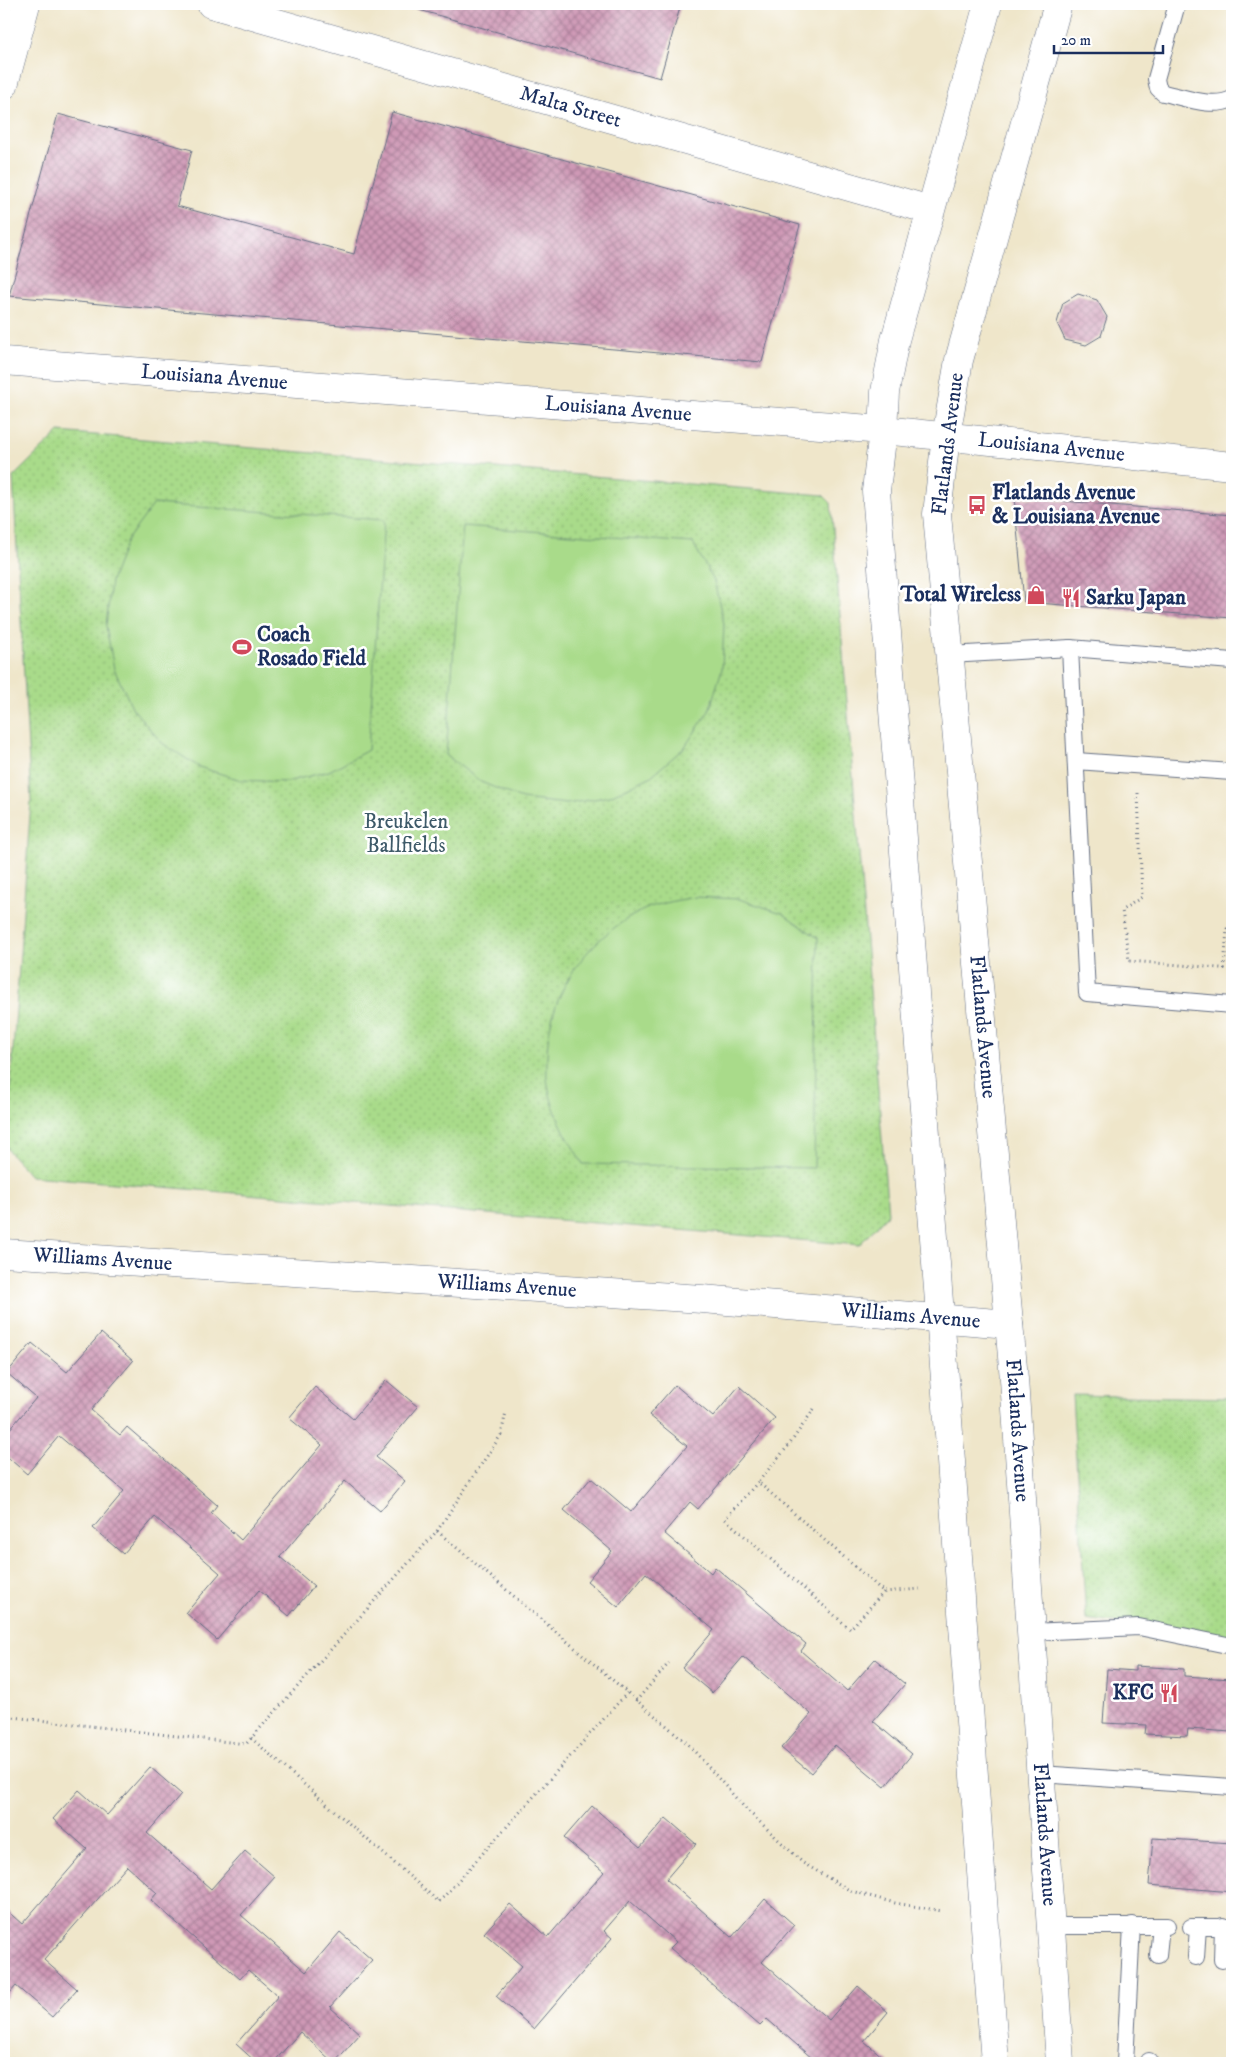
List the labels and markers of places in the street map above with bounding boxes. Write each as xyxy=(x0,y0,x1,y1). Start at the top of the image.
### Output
place label: Flatlands Avenue & Louisiana Avenue xyxy=(992,480,1160,530)
bus stop icon: Flatlands Avenue & Louisiana Avenue xyxy=(966,494,988,516)
place label: Total Wireless xyxy=(900,582,1021,608)
shop icon: Total Wireless xyxy=(1025,584,1047,606)
place label: Sarku Japan xyxy=(1086,585,1187,611)
restaurant icon: Sarku Japan xyxy=(1060,587,1082,609)
place label: Coach Rosado Field xyxy=(257,622,366,672)
sports icon: Coach Rosado Field xyxy=(231,636,253,658)
place label: KFC xyxy=(1112,1680,1154,1706)
restaurant icon: KFC xyxy=(1158,1682,1180,1704)

